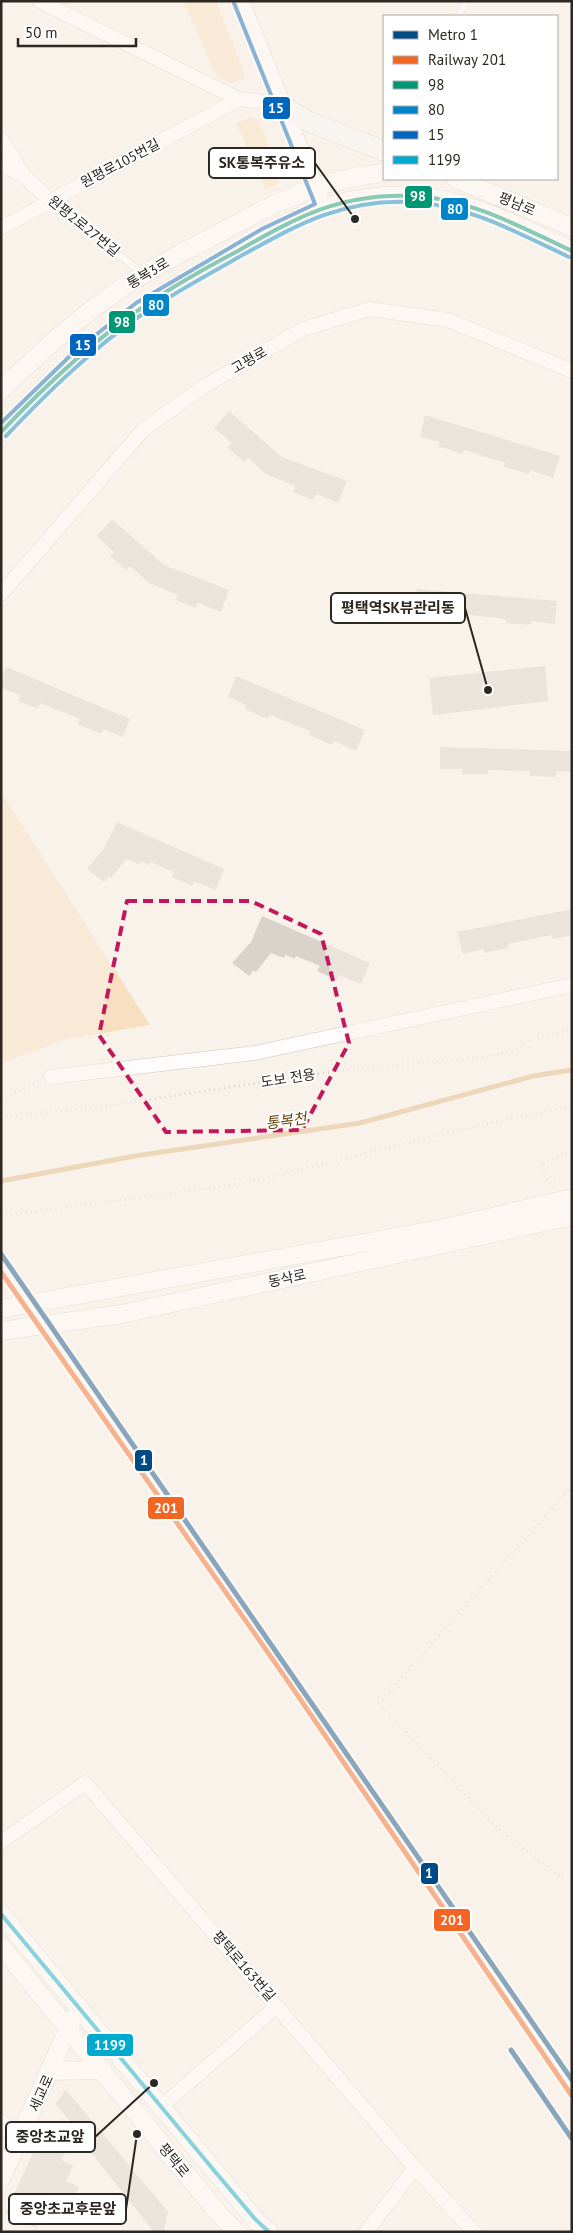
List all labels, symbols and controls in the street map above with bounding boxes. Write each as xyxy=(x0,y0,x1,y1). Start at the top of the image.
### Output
scale bar xyxy=(18,15,135,47)
legend xyxy=(383,15,558,180)
text: 50 m xyxy=(25,23,58,42)
text: Metro 1 xyxy=(428,25,478,44)
text: Railway 201 xyxy=(428,50,506,69)
text: 98 xyxy=(428,75,444,94)
line badge: 15 xyxy=(262,96,291,120)
text: 15 xyxy=(268,99,284,117)
text: 80 xyxy=(428,100,444,119)
text: 15 xyxy=(428,125,444,144)
street label: 원평로105번길 xyxy=(77,135,163,191)
callout: SK통복주유소 xyxy=(209,148,315,178)
text: 1199 xyxy=(428,150,461,169)
text: SK통복주유소 xyxy=(219,153,305,172)
line badge: 98 xyxy=(404,185,433,209)
text: 98 xyxy=(410,187,426,205)
street label: 평남로 xyxy=(496,188,538,220)
street label: 원평2로27번길 xyxy=(44,192,124,260)
line badge: 80 xyxy=(440,197,469,221)
text: 80 xyxy=(447,200,463,218)
street label: 통복3로 xyxy=(124,253,173,293)
line badge: 80 xyxy=(142,293,170,317)
text: 80 xyxy=(148,296,164,314)
line badge: 98 xyxy=(108,310,136,334)
text: 98 xyxy=(114,313,130,331)
line badge: 15 xyxy=(69,333,97,357)
text: 15 xyxy=(75,336,91,354)
street label: 고평로 xyxy=(228,342,270,377)
callout: 평택역SK뷰관리동 xyxy=(331,593,465,623)
text: 평택역SK뷰관리동 xyxy=(341,598,455,617)
street label: 도보 전용 xyxy=(259,1065,317,1091)
water label: 통복천 xyxy=(264,1108,310,1133)
street label: 동삭로 xyxy=(266,1265,308,1291)
line badge: 1 xyxy=(134,1449,153,1472)
text: 1 xyxy=(140,1451,148,1469)
line badge: 201 xyxy=(147,1496,185,1520)
text: 201 xyxy=(154,1499,178,1517)
line badge: 1 xyxy=(420,1862,439,1885)
text: 1 xyxy=(425,1864,433,1882)
line badge: 201 xyxy=(433,1908,471,1932)
text: 201 xyxy=(440,1911,464,1929)
street label: 평택로163번길 xyxy=(209,1927,279,2005)
line badge: 1199 xyxy=(86,2033,134,2057)
text: 1199 xyxy=(94,2036,126,2054)
street label: 세교로 xyxy=(25,2072,57,2114)
callout: 중앙초교앞 xyxy=(6,2122,95,2152)
text: 중앙초교앞 xyxy=(15,2127,85,2146)
street label: 평택로 xyxy=(155,2139,193,2181)
callout: 중앙초교후문앞 xyxy=(9,2194,126,2224)
text: 중앙초교후문앞 xyxy=(20,2199,116,2218)

